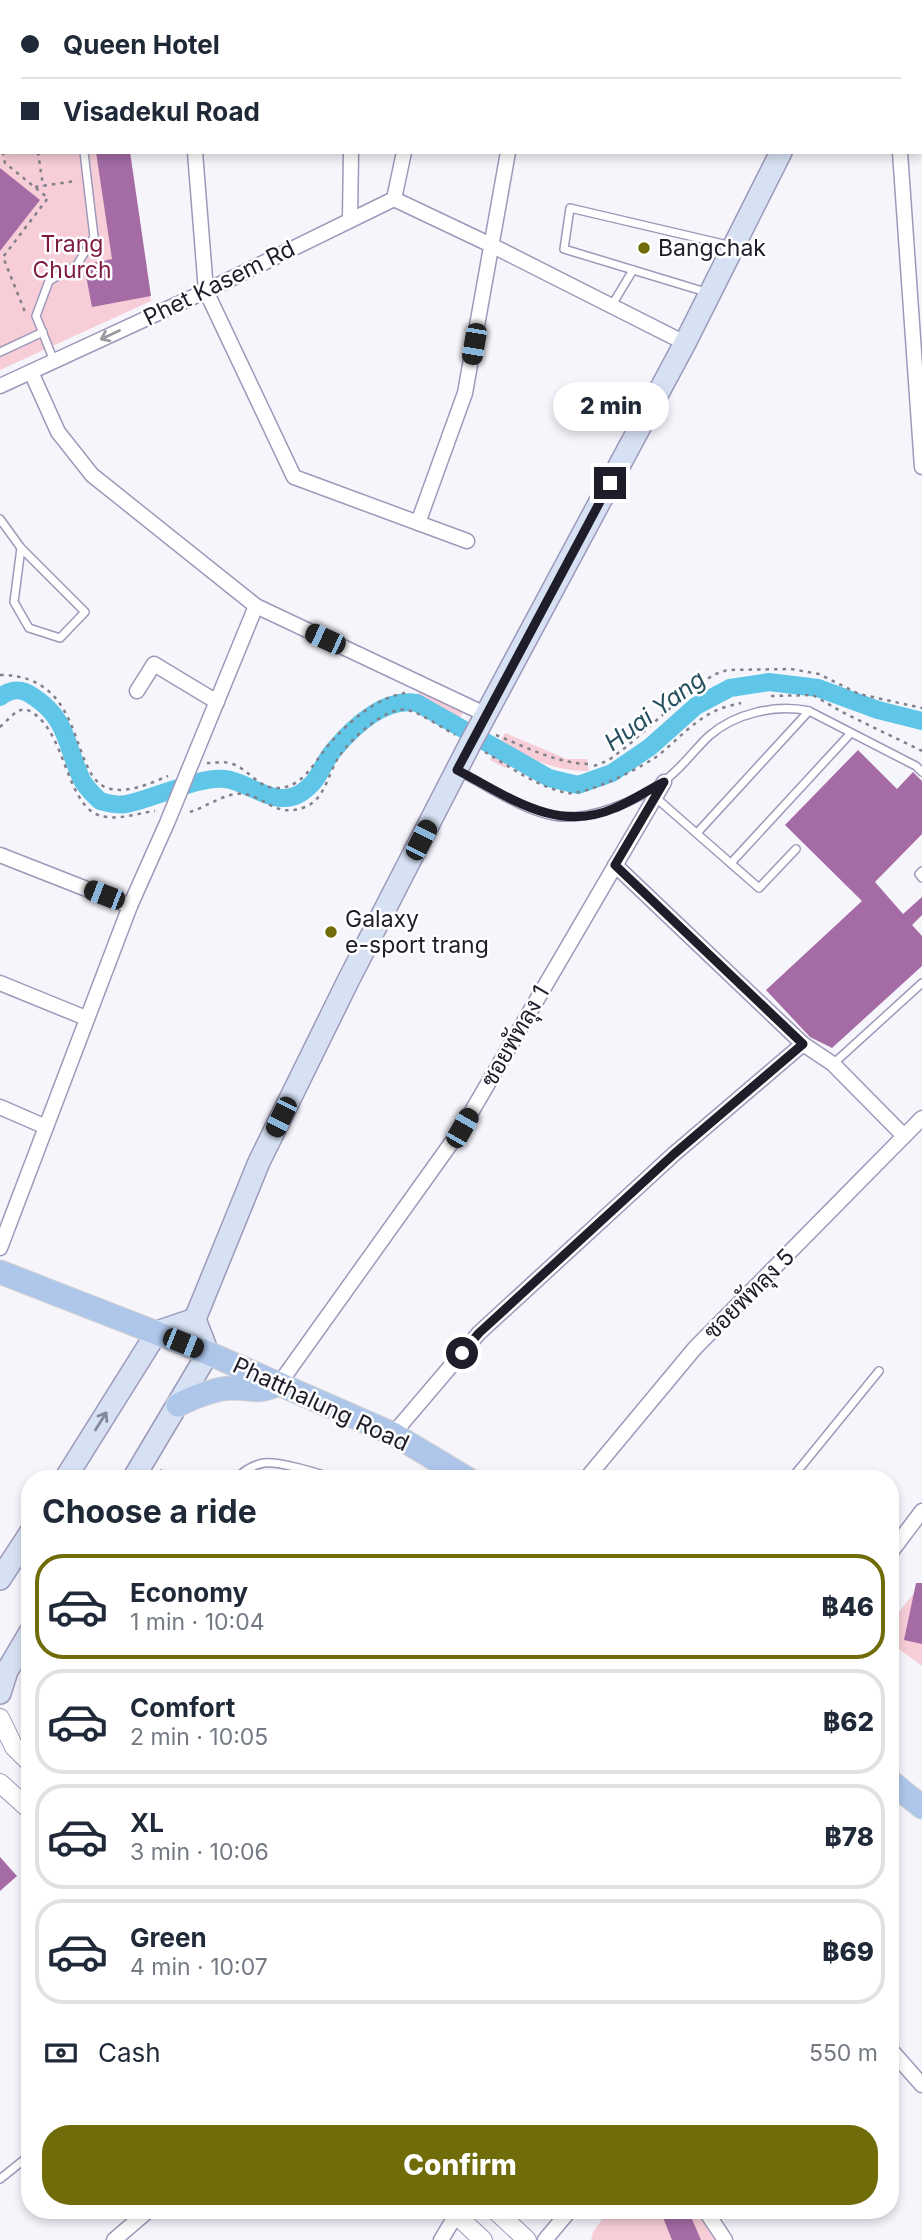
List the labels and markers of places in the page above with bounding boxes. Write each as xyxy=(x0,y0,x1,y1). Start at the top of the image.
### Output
place label: Bangchak xyxy=(658,234,766,262)
marker: Bangchak xyxy=(636,240,652,256)
place label: Galaxy e-sport trang xyxy=(345,905,489,959)
marker: Galaxy e-sport trang xyxy=(323,924,339,940)

